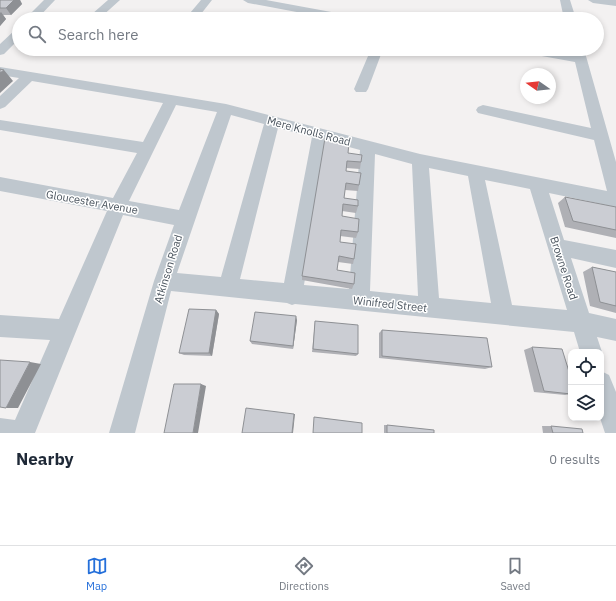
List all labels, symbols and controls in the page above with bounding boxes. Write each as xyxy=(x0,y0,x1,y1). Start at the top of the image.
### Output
search box xyxy=(12,12,604,56)
icon: search xyxy=(26,23,48,45)
text: Search here xyxy=(58,25,138,44)
north arrow xyxy=(520,68,556,104)
street label: Mere Knolls Road xyxy=(266,113,352,149)
street label: Gloucester Avenue xyxy=(45,187,139,217)
street label: Atkinson Road xyxy=(151,233,185,305)
street label: Browne Road xyxy=(547,235,581,301)
street label: Winifred Street xyxy=(352,293,428,315)
map controls xyxy=(568,349,604,421)
button: locate xyxy=(568,349,604,385)
button: layers xyxy=(568,385,604,421)
text: Nearby xyxy=(16,448,74,470)
text: 0 results xyxy=(549,451,600,468)
tab: Map xyxy=(86,555,108,593)
tab: Directions xyxy=(279,555,329,593)
tab: Saved xyxy=(500,555,530,593)

